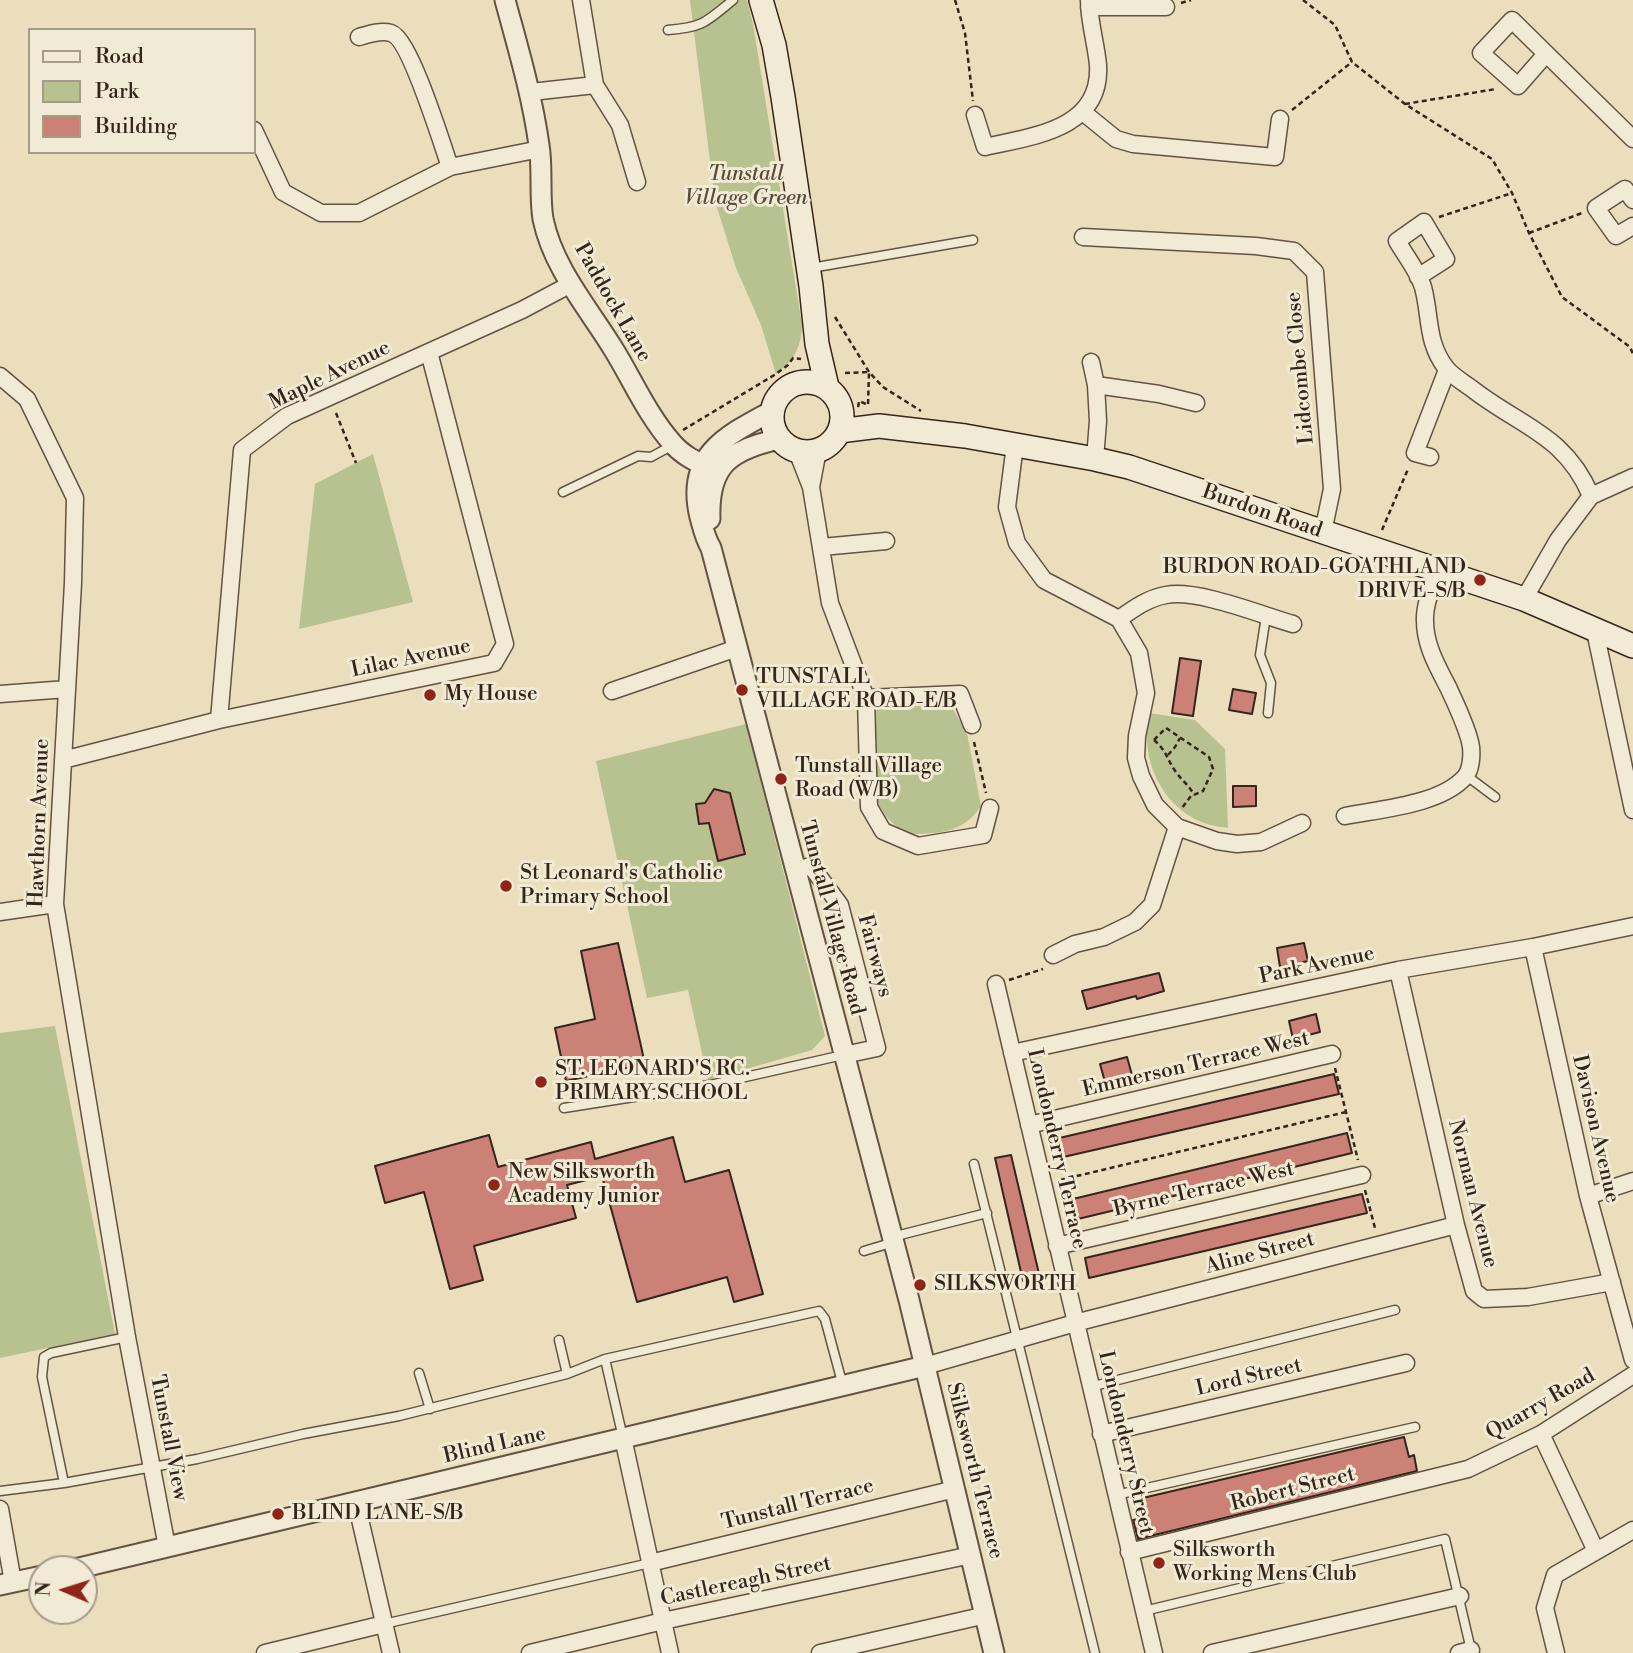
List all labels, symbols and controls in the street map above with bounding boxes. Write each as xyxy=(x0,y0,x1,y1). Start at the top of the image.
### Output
legend xyxy=(28,28,256,154)
text: Road xyxy=(95,44,144,70)
text: Park xyxy=(95,79,139,105)
text: Building xyxy=(95,114,177,140)
park label: Tunstall Village Green xyxy=(684,162,808,212)
street label: Paddock Lane xyxy=(568,239,656,367)
street label: Lidcombe Close xyxy=(1282,291,1320,445)
street label: Maple Avenue xyxy=(265,336,395,416)
street label: Burdon Road xyxy=(1199,480,1325,544)
place label: BURDON ROAD-GOATHLAND DRIVE-S/B xyxy=(1163,555,1466,605)
marker: BURDON ROAD-GOATHLAND DRIVE-S/B xyxy=(1472,572,1488,588)
street label: Lilac Avenue xyxy=(349,634,473,684)
place label: TUNSTALL VILLAGE ROAD-E/B xyxy=(756,665,957,715)
place label: My House xyxy=(444,682,537,708)
marker: TUNSTALL VILLAGE ROAD-E/B xyxy=(734,682,750,698)
marker: My House xyxy=(422,687,438,703)
street label: Hawthorn Avenue xyxy=(24,738,56,908)
place label: Tunstall Village Road (W/B) xyxy=(795,754,942,804)
marker: Tunstall Village Road (W/B) xyxy=(773,771,789,787)
street label: Tunstall Village Road xyxy=(793,818,869,1018)
place label: St Leonard's Catholic Primary School xyxy=(520,861,723,911)
marker: St Leonard's Catholic Primary School xyxy=(498,878,514,894)
street label: Fairways xyxy=(851,912,897,1000)
street label: Park Avenue xyxy=(1257,941,1377,991)
street label: Emmerson Terrace West xyxy=(1080,1027,1312,1103)
street label: Londonderry Terrace xyxy=(1021,1046,1091,1252)
street label: Davison Avenue xyxy=(1566,1052,1624,1206)
place label: ST. LEONARD'S RC. PRIMARY SCHOOL xyxy=(555,1057,750,1107)
marker: ST. LEONARD'S RC. PRIMARY SCHOOL xyxy=(533,1074,549,1090)
street label: Norman Avenue xyxy=(1441,1117,1503,1271)
street label: Byrne Terrace West xyxy=(1111,1157,1297,1223)
place label: New Silksworth Academy Junior xyxy=(508,1160,660,1210)
marker: New Silksworth Academy Junior xyxy=(486,1177,502,1193)
street label: Aline Street xyxy=(1203,1227,1317,1281)
place label: SILKSWORTH xyxy=(934,1272,1076,1298)
marker: SILKSWORTH xyxy=(912,1277,928,1293)
street label: Londonderry Street xyxy=(1092,1349,1158,1537)
street label: Lord Street xyxy=(1194,1354,1304,1402)
street label: Quarry Road xyxy=(1482,1364,1600,1446)
street label: Tunstall View xyxy=(143,1373,193,1503)
street label: Silksworth Terrace xyxy=(940,1380,1008,1562)
street label: Blind Lane xyxy=(441,1422,549,1470)
street label: Robert Street xyxy=(1228,1462,1358,1518)
street label: Tunstall Terrace xyxy=(719,1474,877,1536)
place label: BLIND LANE-S/B xyxy=(292,1501,464,1527)
marker: BLIND LANE-S/B xyxy=(270,1506,286,1522)
place label: Silksworth Working Mens Club xyxy=(1173,1538,1357,1588)
street label: Castlereagh Street xyxy=(658,1552,834,1612)
north arrow xyxy=(28,1555,98,1625)
marker: Silksworth Working Mens Club xyxy=(1151,1555,1167,1571)
text: N xyxy=(32,1581,56,1597)

